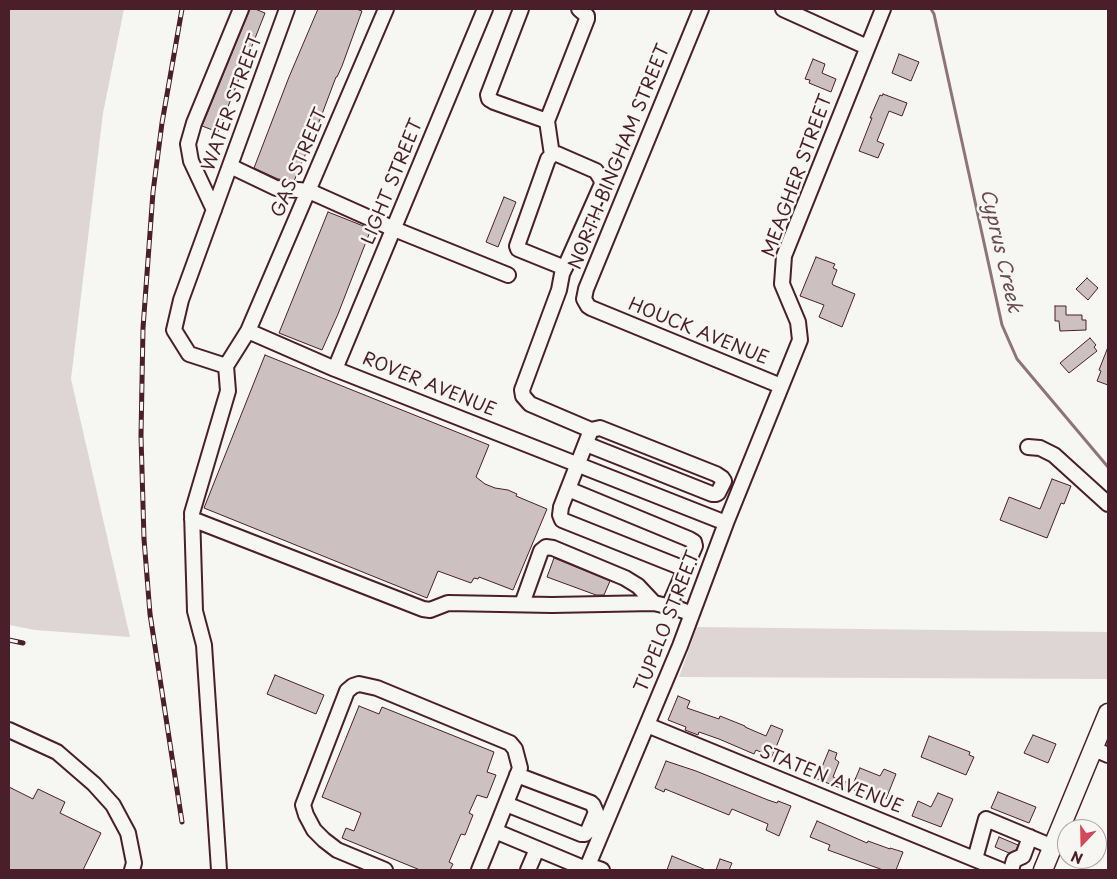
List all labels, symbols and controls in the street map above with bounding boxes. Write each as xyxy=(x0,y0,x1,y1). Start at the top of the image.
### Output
street label: WATER STREET xyxy=(198,32,268,174)
street label: NORTH BINGHAM STREET xyxy=(565,41,675,273)
street label: MEAGHER STREET xyxy=(759,92,837,260)
street label: GAS STREET xyxy=(267,105,333,221)
street label: LIGHT STREET xyxy=(358,116,428,248)
water label: Cyprus Creek xyxy=(975,187,1025,315)
street label: HOUCK AVENUE xyxy=(625,294,771,370)
street label: ROVER AVENUE xyxy=(359,348,499,422)
street label: TUPELO STREET xyxy=(631,548,705,696)
street label: STATEN AVENUE xyxy=(756,741,906,819)
north arrow xyxy=(1057,819,1107,869)
text: N xyxy=(1068,846,1086,869)

